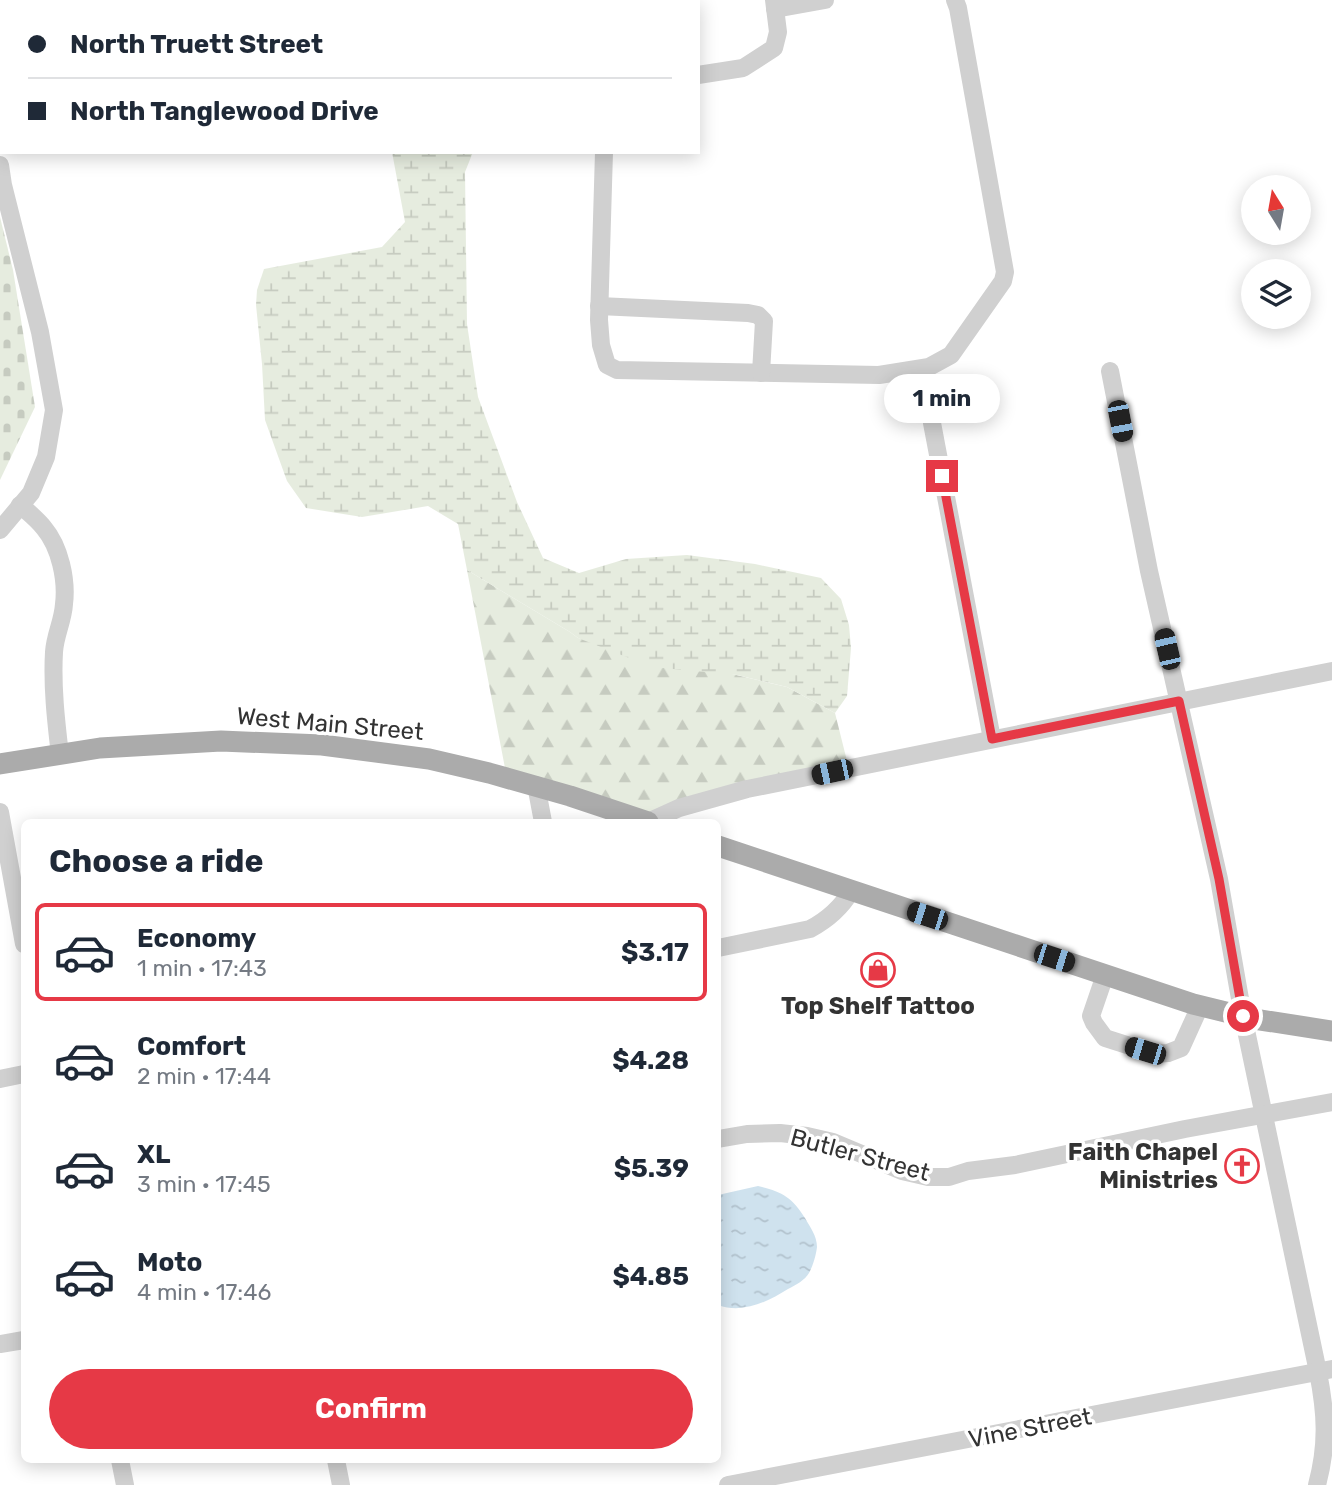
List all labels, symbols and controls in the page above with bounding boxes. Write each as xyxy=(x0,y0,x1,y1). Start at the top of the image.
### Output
text: North Truett Street xyxy=(70,29,323,60)
text: North Tanglewood Drive xyxy=(70,96,379,127)
north arrow xyxy=(1241,175,1311,245)
map controls xyxy=(1241,175,1311,329)
button: layers xyxy=(1241,259,1311,329)
callout: 1 min xyxy=(884,374,1000,424)
text: 1 min xyxy=(913,384,971,412)
car xyxy=(1106,398,1135,444)
route end xyxy=(926,460,958,492)
car xyxy=(1153,626,1182,672)
street label: West Main Street xyxy=(235,702,425,746)
car xyxy=(810,757,855,787)
text: Choose a ride xyxy=(49,842,263,880)
car xyxy=(904,900,951,932)
icon: car xyxy=(53,921,116,984)
text: Economy xyxy=(137,923,256,954)
text: $3.17 xyxy=(621,937,689,968)
car xyxy=(1031,942,1078,974)
shop icon: Top Shelf Tattoo xyxy=(859,951,897,989)
text: 1 min · 17:43 xyxy=(137,954,267,982)
place label: Top Shelf Tattoo xyxy=(781,992,975,1020)
route start xyxy=(1227,1000,1259,1032)
icon: car xyxy=(53,1029,116,1092)
text: Comfort xyxy=(137,1031,246,1062)
car xyxy=(1122,1035,1169,1067)
text: $4.28 xyxy=(612,1045,689,1076)
text: 2 min · 17:44 xyxy=(137,1062,271,1090)
street label: Butler Street xyxy=(787,1123,933,1187)
icon: car xyxy=(53,1137,116,1200)
place label: Faith Chapel Ministries xyxy=(1068,1138,1218,1194)
text: XL xyxy=(137,1139,170,1170)
church icon: Faith Chapel Ministries xyxy=(1223,1147,1261,1185)
text: $5.39 xyxy=(614,1153,689,1184)
text: 3 min · 17:45 xyxy=(137,1170,271,1198)
icon: car xyxy=(53,1245,116,1308)
text: Moto xyxy=(137,1247,202,1278)
text: $4.85 xyxy=(612,1261,689,1292)
text: 4 min · 17:46 xyxy=(137,1278,271,1306)
button: Confirm xyxy=(49,1369,693,1449)
street label: Vine Street xyxy=(966,1402,1094,1454)

